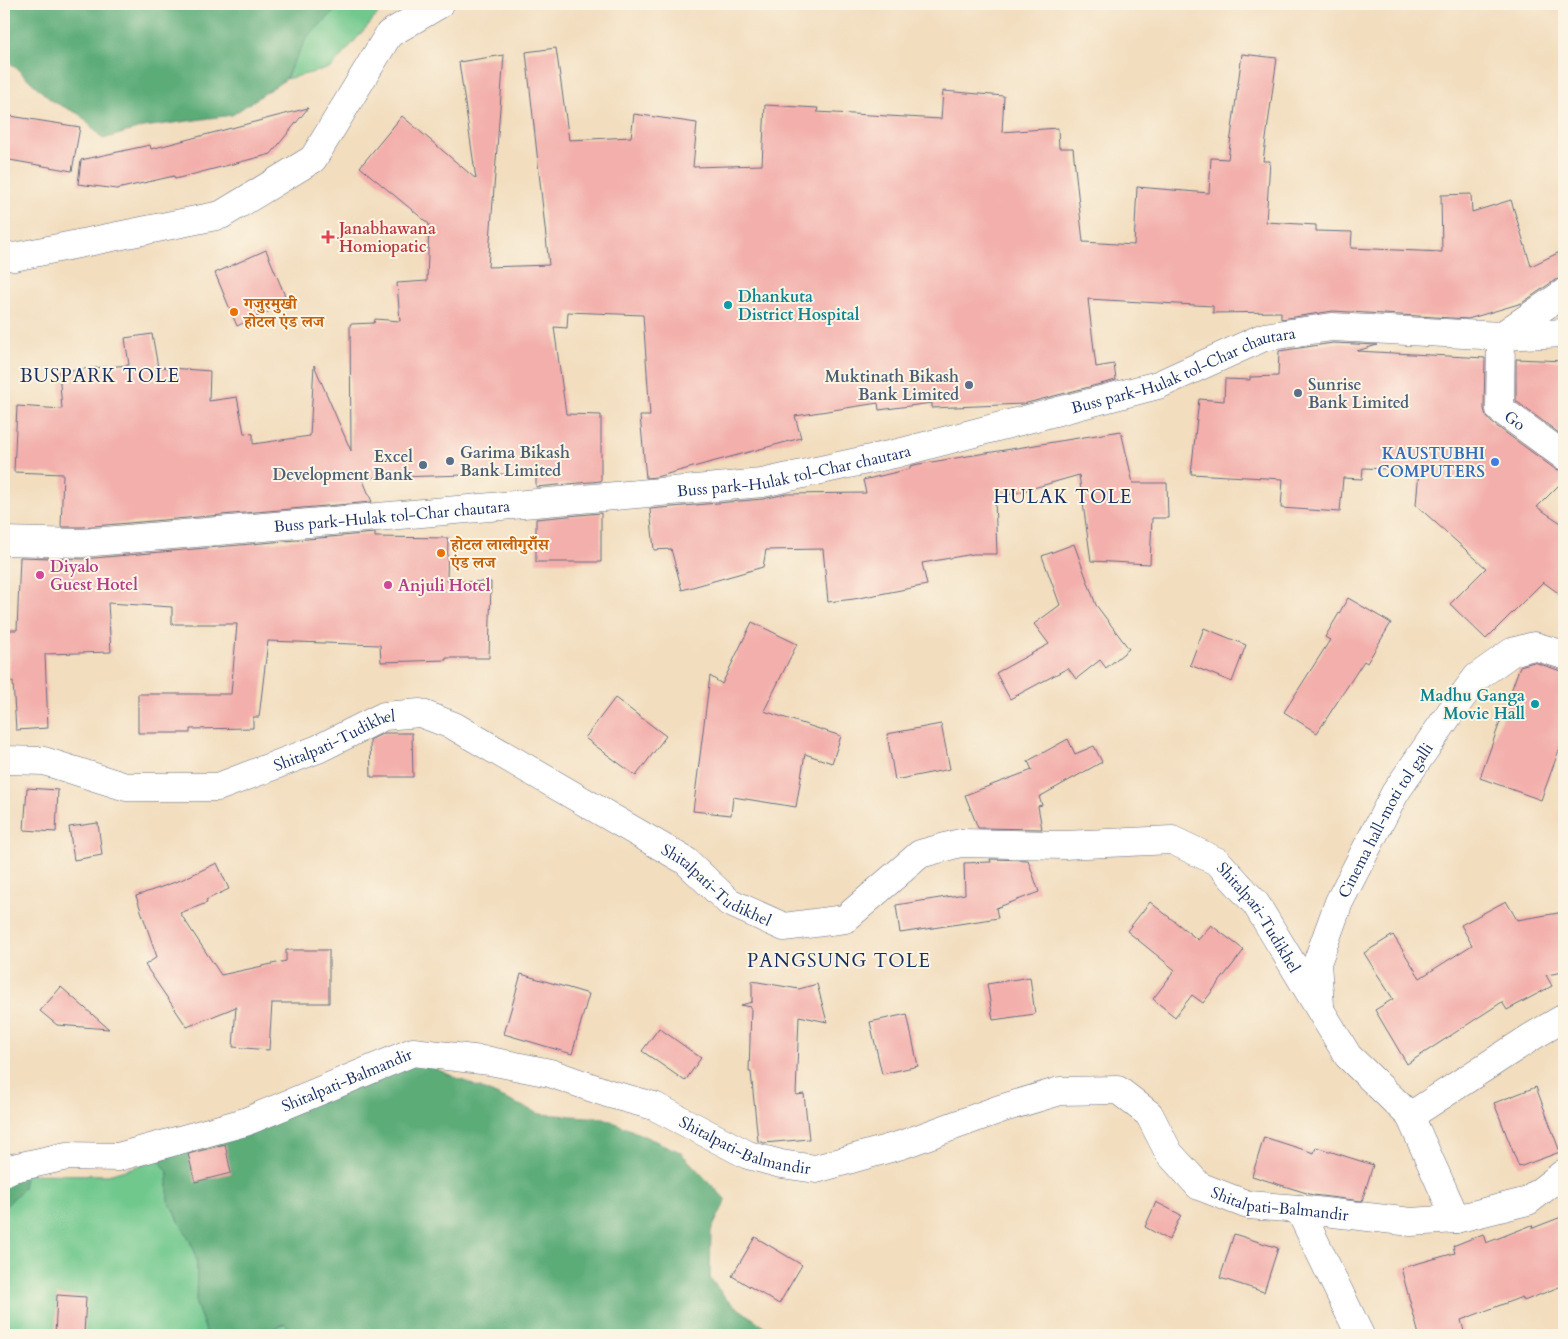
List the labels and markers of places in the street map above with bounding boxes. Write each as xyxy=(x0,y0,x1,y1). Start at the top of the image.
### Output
place label: Janabhawana Homiopatic xyxy=(337,218,436,258)
marker: Janabhawana Homiopatic xyxy=(321,230,335,244)
place label: Dhankuta District Hospital xyxy=(738,286,860,326)
place label: गजुरमुखी होटल एंड लज xyxy=(243,293,326,333)
marker: Dhankuta District Hospital xyxy=(722,299,734,311)
marker: गजुरमुखी होटल एंड लज xyxy=(228,306,240,318)
place label: Muktinath Bikash Bank Limited xyxy=(825,366,959,406)
place label: Sunrise Bank Limited xyxy=(1308,374,1409,414)
marker: Muktinath Bikash Bank Limited xyxy=(963,379,975,391)
marker: Sunrise Bank Limited xyxy=(1292,387,1304,399)
place label: Garima Bikash Bank Limited xyxy=(460,442,570,482)
place label: KAUSTUBHI COMPUTERS xyxy=(1377,443,1485,483)
place label: Excel Development Bank xyxy=(273,446,413,486)
marker: Garima Bikash Bank Limited xyxy=(444,455,456,467)
marker: KAUSTUBHI COMPUTERS xyxy=(1489,456,1501,468)
marker: Excel Development Bank xyxy=(417,459,429,471)
place label: होटल लालीगुराँस एंड लज xyxy=(450,534,550,574)
marker: होटल लालीगुराँस एंड लज xyxy=(435,547,447,559)
place label: Diyalo Guest Hotel xyxy=(50,556,138,596)
marker: Diyalo Guest Hotel xyxy=(34,569,46,581)
place label: Anjuli Hotel xyxy=(398,575,491,597)
marker: Anjuli Hotel xyxy=(382,579,394,591)
place label: Madhu Ganga Movie Hall xyxy=(1420,685,1525,725)
marker: Madhu Ganga Movie Hall xyxy=(1529,698,1541,710)

